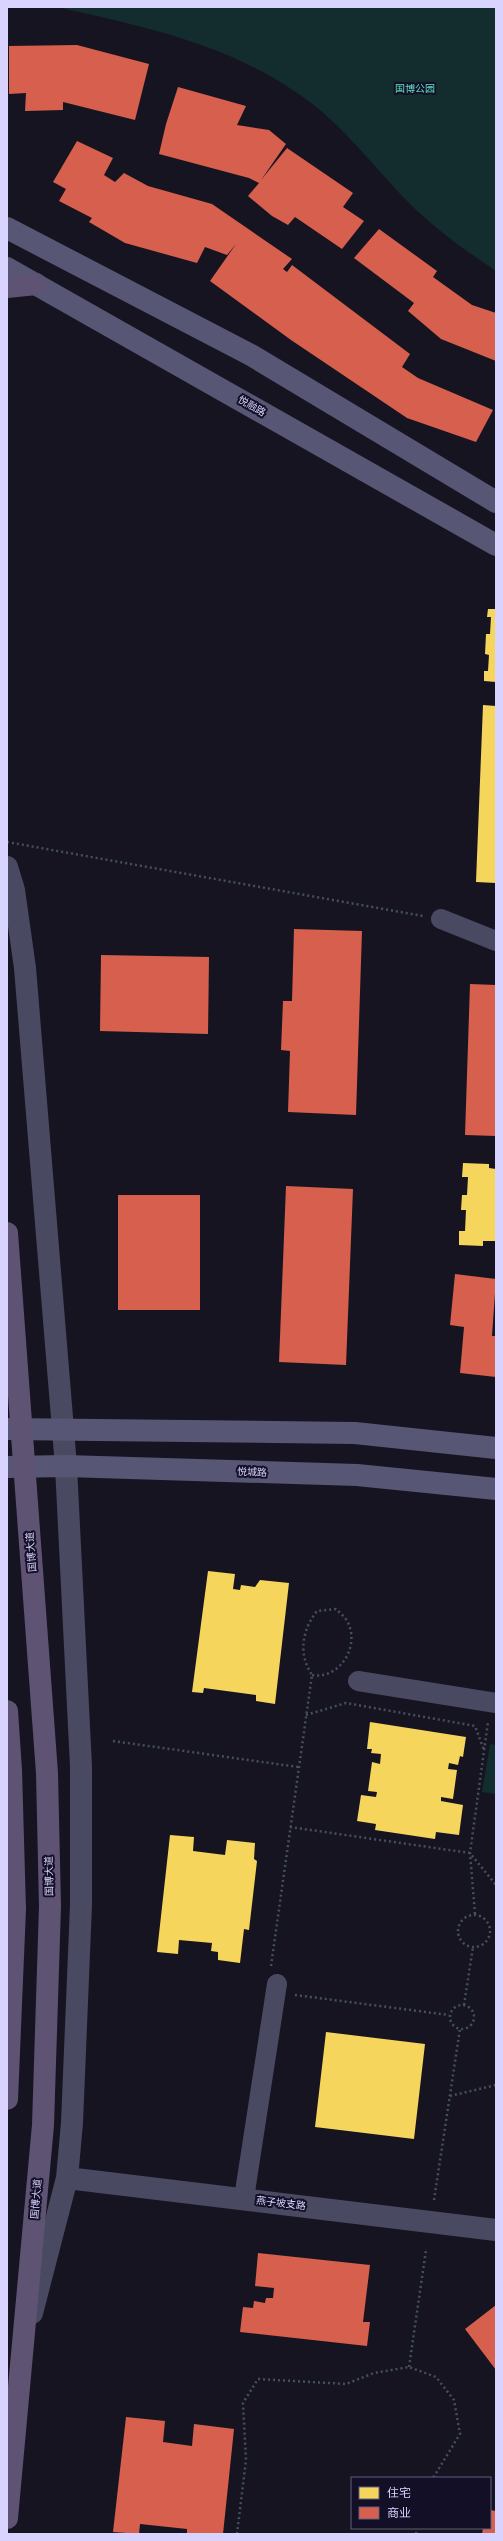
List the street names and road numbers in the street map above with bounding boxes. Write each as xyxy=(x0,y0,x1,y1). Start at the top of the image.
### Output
street label: 悦融路 xyxy=(235,392,269,420)
street label: 悦城路 xyxy=(237,1464,267,1480)
street label: 国博大道 xyxy=(22,1532,40,1572)
street label: 国博大道 xyxy=(41,1856,57,1896)
street label: 国博大道 xyxy=(27,2178,45,2220)
street label: 燕子坡支路 xyxy=(255,2193,307,2213)

